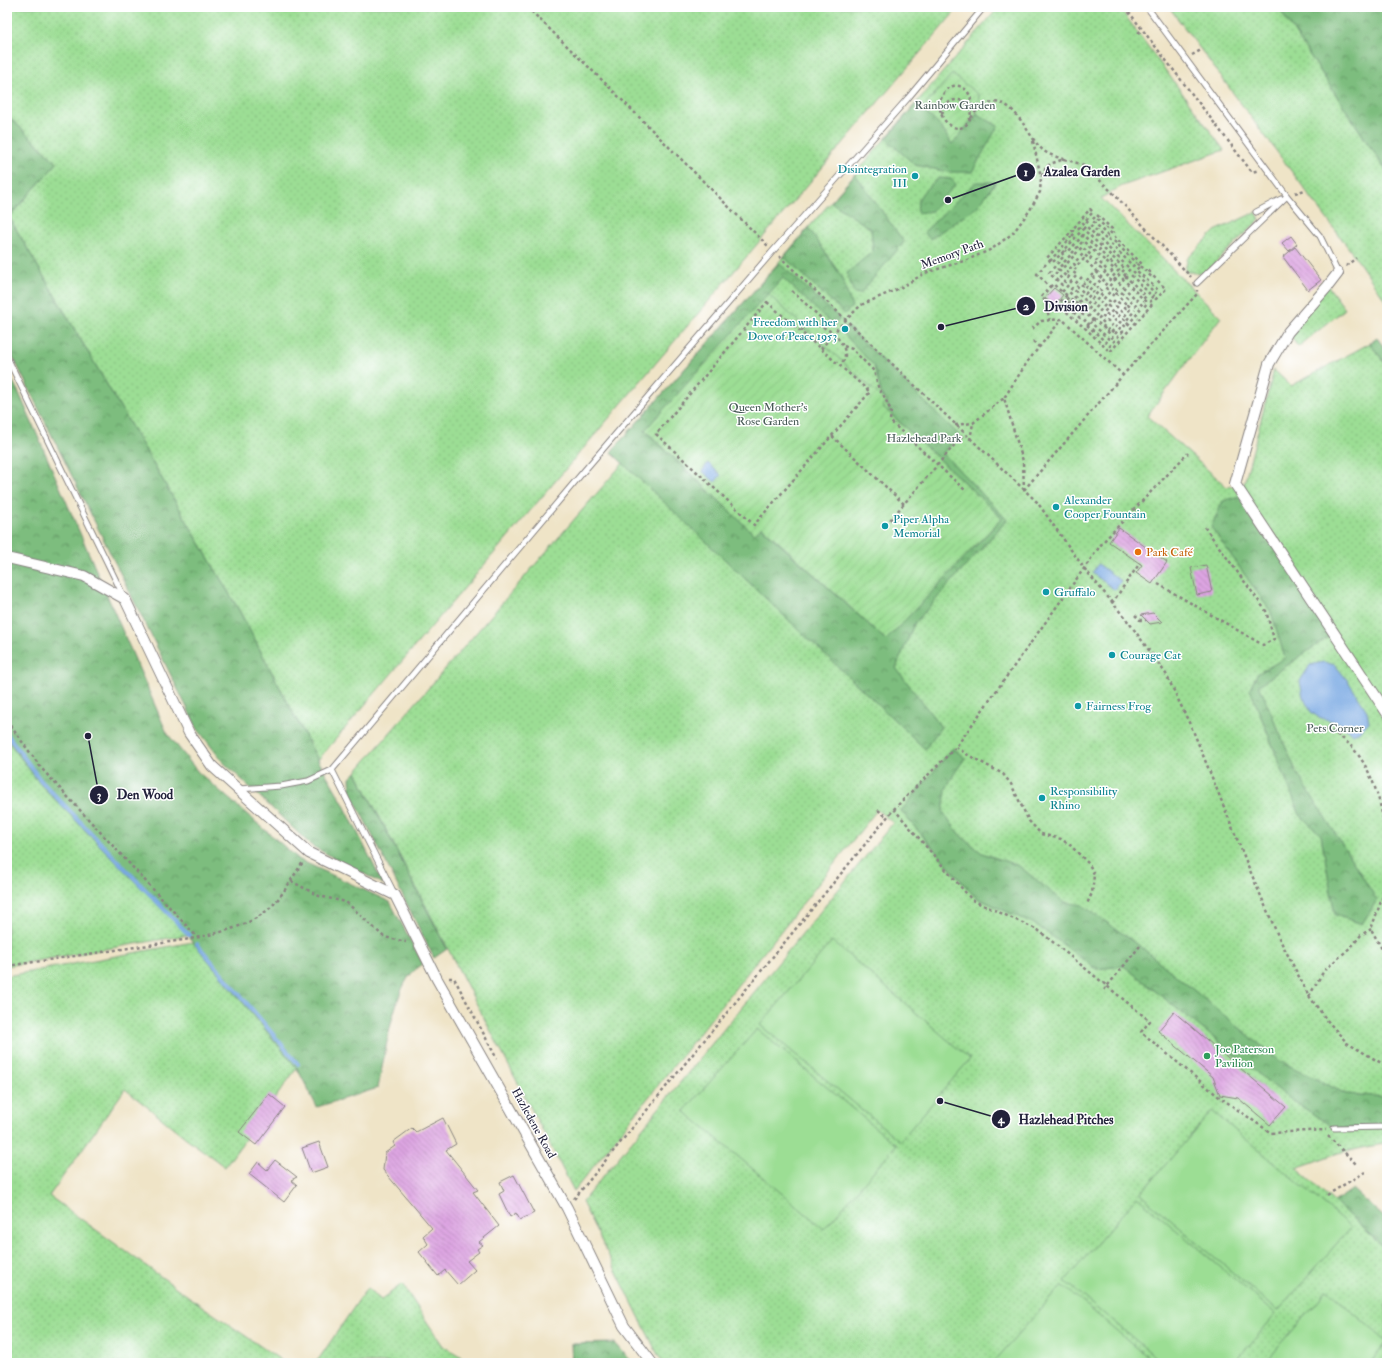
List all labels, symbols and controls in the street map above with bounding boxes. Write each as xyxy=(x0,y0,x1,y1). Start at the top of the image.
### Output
park label: Rainbow Garden xyxy=(915,98,995,113)
callout: Azalea Garden xyxy=(1016,159,1128,184)
place label: Disintegration III xyxy=(837,162,907,191)
text: Azalea Garden xyxy=(1043,164,1120,180)
text: 1 xyxy=(1024,165,1028,180)
marker: Disintegration III xyxy=(910,171,920,181)
street label: Memory Path xyxy=(919,236,986,273)
callout: Division xyxy=(1016,294,1096,319)
text: 2 xyxy=(1023,299,1029,314)
text: Division xyxy=(1044,299,1088,315)
place label: Freedom with her Dove of Peace 1953 xyxy=(747,315,838,344)
marker: Freedom with her Dove of Peace 1953 xyxy=(840,324,850,334)
park label: Queen Mother's Rose Garden xyxy=(729,400,807,429)
park label: Hazlehead Park xyxy=(886,431,962,446)
place label: Alexander Cooper Fountain xyxy=(1063,493,1146,522)
marker: Alexander Cooper Fountain xyxy=(1051,502,1061,512)
place label: Piper Alpha Memorial xyxy=(893,512,950,541)
marker: Piper Alpha Memorial xyxy=(880,521,890,531)
place label: Park Café xyxy=(1146,545,1194,560)
marker: Park Café xyxy=(1133,547,1143,557)
place label: Gruffalo xyxy=(1054,585,1096,600)
marker: Gruffalo xyxy=(1041,587,1051,597)
place label: Courage Cat xyxy=(1120,648,1181,663)
marker: Courage Cat xyxy=(1107,650,1117,660)
place label: Fairness Frog xyxy=(1086,699,1152,714)
marker: Fairness Frog xyxy=(1073,701,1083,711)
park label: Pets Corner xyxy=(1307,721,1364,736)
callout: Den Wood xyxy=(89,782,181,807)
place label: Responsibility Rhino xyxy=(1050,784,1118,813)
text: Den Wood xyxy=(117,787,174,803)
text: 3 xyxy=(97,788,102,803)
marker: Responsibility Rhino xyxy=(1037,793,1047,803)
place label: Joe Paterson Pavilion xyxy=(1214,1042,1274,1071)
marker: Joe Paterson Pavilion xyxy=(1202,1051,1212,1061)
street label: Hazledene Road xyxy=(508,1085,559,1161)
callout: Hazlehead Pitches xyxy=(991,1107,1122,1132)
text: 4 xyxy=(997,1112,1006,1127)
text: Hazlehead Pitches xyxy=(1019,1112,1114,1128)

